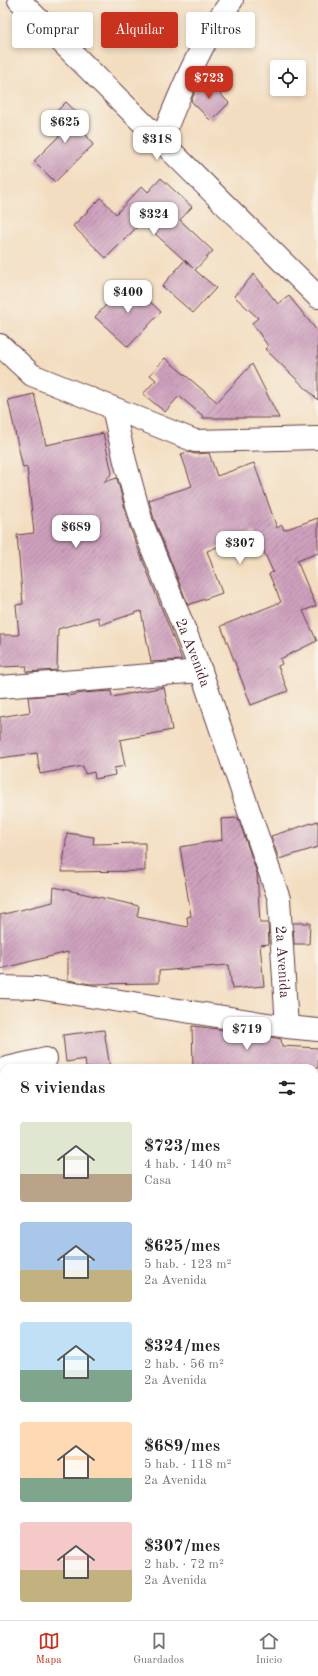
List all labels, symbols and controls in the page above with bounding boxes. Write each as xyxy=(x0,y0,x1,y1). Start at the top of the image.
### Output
chip: Comprar xyxy=(12,12,93,48)
chip: Alquilar xyxy=(101,12,178,48)
chip: Filtros xyxy=(186,12,255,48)
map controls xyxy=(270,60,306,96)
button: locate xyxy=(270,60,306,96)
pin: $723 xyxy=(185,66,233,100)
text: $723 xyxy=(194,72,224,85)
pin: $625 xyxy=(41,110,89,144)
text: $625 xyxy=(50,116,80,129)
pin: $318 xyxy=(133,127,181,161)
text: $318 xyxy=(142,133,172,146)
pin: $324 xyxy=(130,202,178,236)
text: $324 xyxy=(139,208,169,221)
pin: $400 xyxy=(104,280,152,314)
text: $400 xyxy=(113,286,143,299)
pin: $689 xyxy=(52,515,100,549)
text: $689 xyxy=(61,521,91,534)
pin: $307 xyxy=(216,531,264,565)
text: $307 xyxy=(225,537,255,550)
street label: 2a Avenida xyxy=(172,617,212,690)
street label: 2a Avenida xyxy=(272,925,291,999)
pin: $719 xyxy=(223,1017,271,1051)
text: $719 xyxy=(232,1023,262,1036)
icon: filters xyxy=(276,1077,298,1099)
text: 8 viviendas xyxy=(20,1080,105,1097)
icon: home xyxy=(52,1138,100,1186)
text: $723/mes xyxy=(144,1138,220,1155)
text: 4 hab. · 140 m² xyxy=(144,1158,231,1171)
text: Casa xyxy=(144,1174,171,1187)
icon: home xyxy=(52,1238,100,1286)
text: $625/mes xyxy=(144,1238,220,1255)
text: 5 hab. · 123 m² xyxy=(144,1258,231,1271)
text: 2a Avenida xyxy=(144,1274,207,1287)
icon: home xyxy=(52,1338,100,1386)
text: $324/mes xyxy=(144,1338,220,1355)
text: 2 hab. · 56 m² xyxy=(144,1358,224,1371)
text: 2a Avenida xyxy=(144,1374,207,1387)
icon: home xyxy=(52,1438,100,1486)
text: $689/mes xyxy=(144,1438,220,1455)
text: 5 hab. · 118 m² xyxy=(144,1458,231,1471)
text: 2a Avenida xyxy=(144,1474,207,1487)
icon: home xyxy=(52,1538,100,1586)
text: $307/mes xyxy=(144,1538,220,1555)
text: 2 hab. · 72 m² xyxy=(144,1558,224,1571)
text: 2a Avenida xyxy=(144,1574,207,1587)
tab: Mapa xyxy=(36,1630,62,1668)
tab: Guardados xyxy=(133,1630,184,1668)
tab: Inicio xyxy=(256,1630,282,1668)

